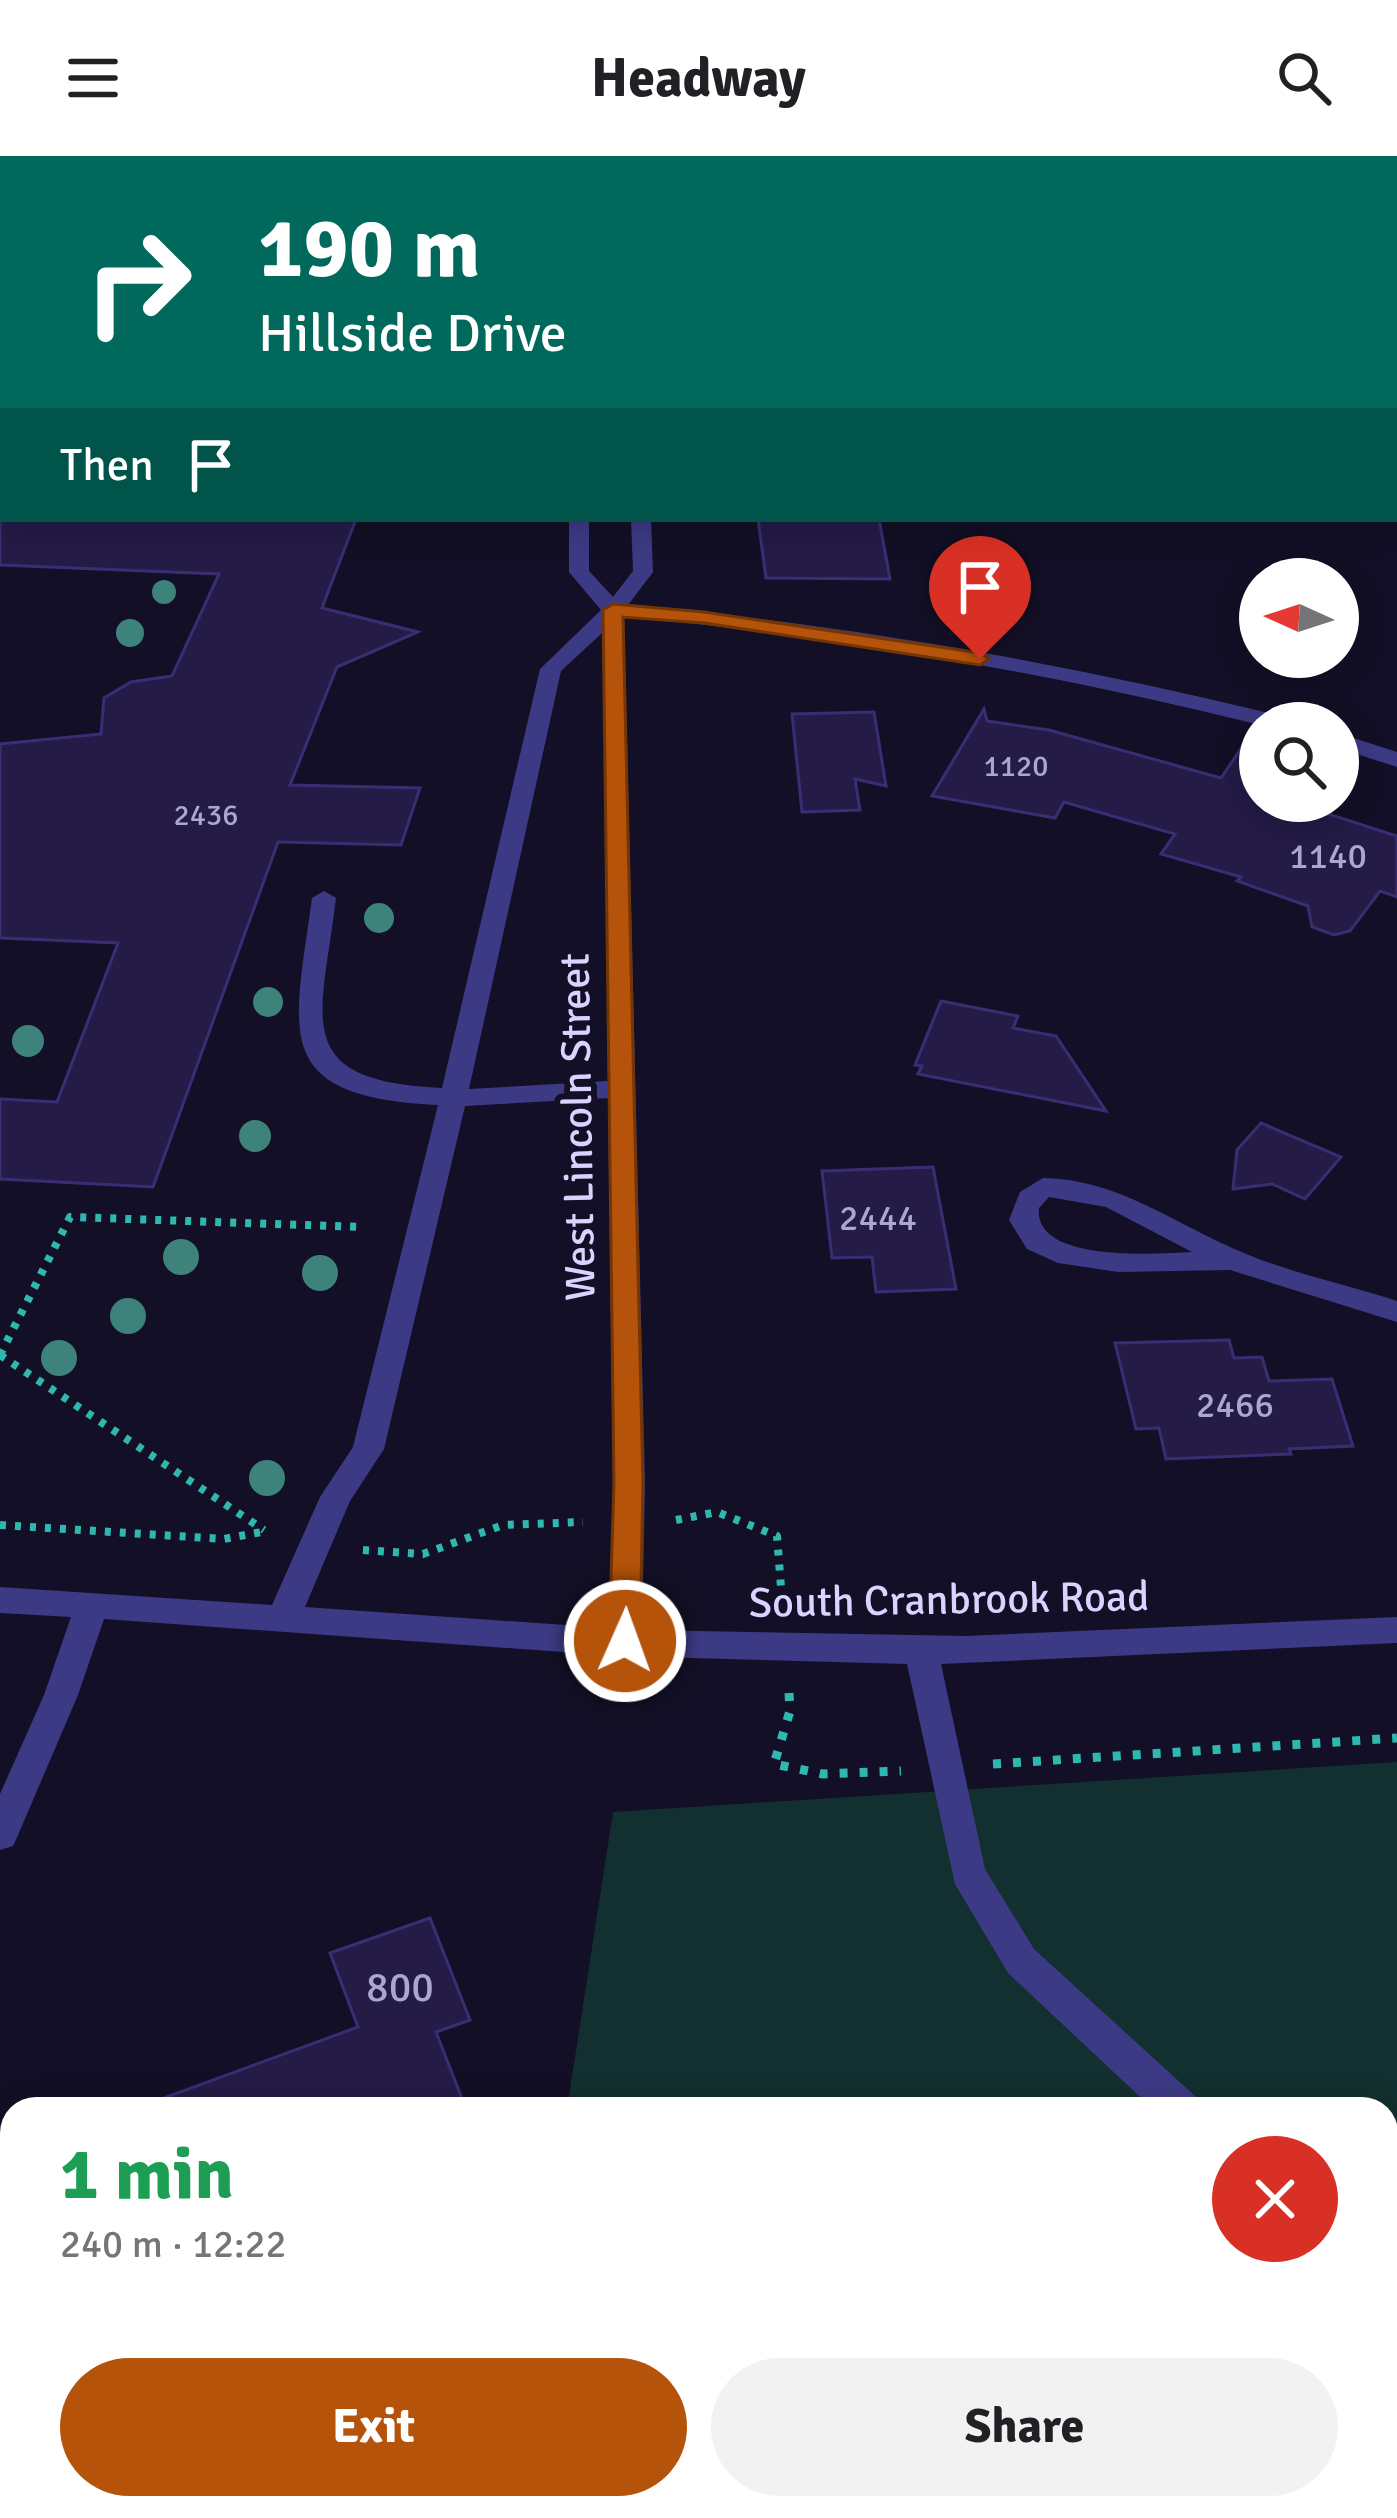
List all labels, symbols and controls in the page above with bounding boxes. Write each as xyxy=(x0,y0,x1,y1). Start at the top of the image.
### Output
icon: menu xyxy=(60,45,126,111)
text: Headway xyxy=(591,45,806,112)
icon: search xyxy=(1271,45,1337,111)
text: 190 m xyxy=(258,197,480,301)
icon: right xyxy=(60,204,216,360)
text: Hillside Drive xyxy=(258,300,567,367)
icon: arrive xyxy=(178,432,244,498)
text: Then xyxy=(60,438,154,493)
pin xyxy=(929,536,1031,659)
icon: arrive xyxy=(947,554,1013,620)
north arrow xyxy=(1239,558,1359,678)
map controls xyxy=(1239,558,1359,822)
button: search xyxy=(1239,702,1359,822)
house number: 1120 xyxy=(984,748,1048,785)
house number: 2436 xyxy=(174,797,238,834)
house number: 1140 xyxy=(1289,834,1367,879)
street label: West Lincoln Street xyxy=(549,953,607,1301)
house number: 2444 xyxy=(839,1196,917,1241)
house number: 2466 xyxy=(1196,1383,1274,1428)
street label: South Cranbrook Road xyxy=(748,1571,1150,1629)
position arrow xyxy=(562,1578,688,1704)
house number: 800 xyxy=(366,1962,434,2013)
text: 1 min xyxy=(60,2130,234,2219)
button: close xyxy=(1212,2136,1338,2262)
text: 240 m · 12:22 xyxy=(60,2220,287,2268)
button: Exit xyxy=(60,2358,687,2496)
button: Share xyxy=(711,2358,1338,2496)

